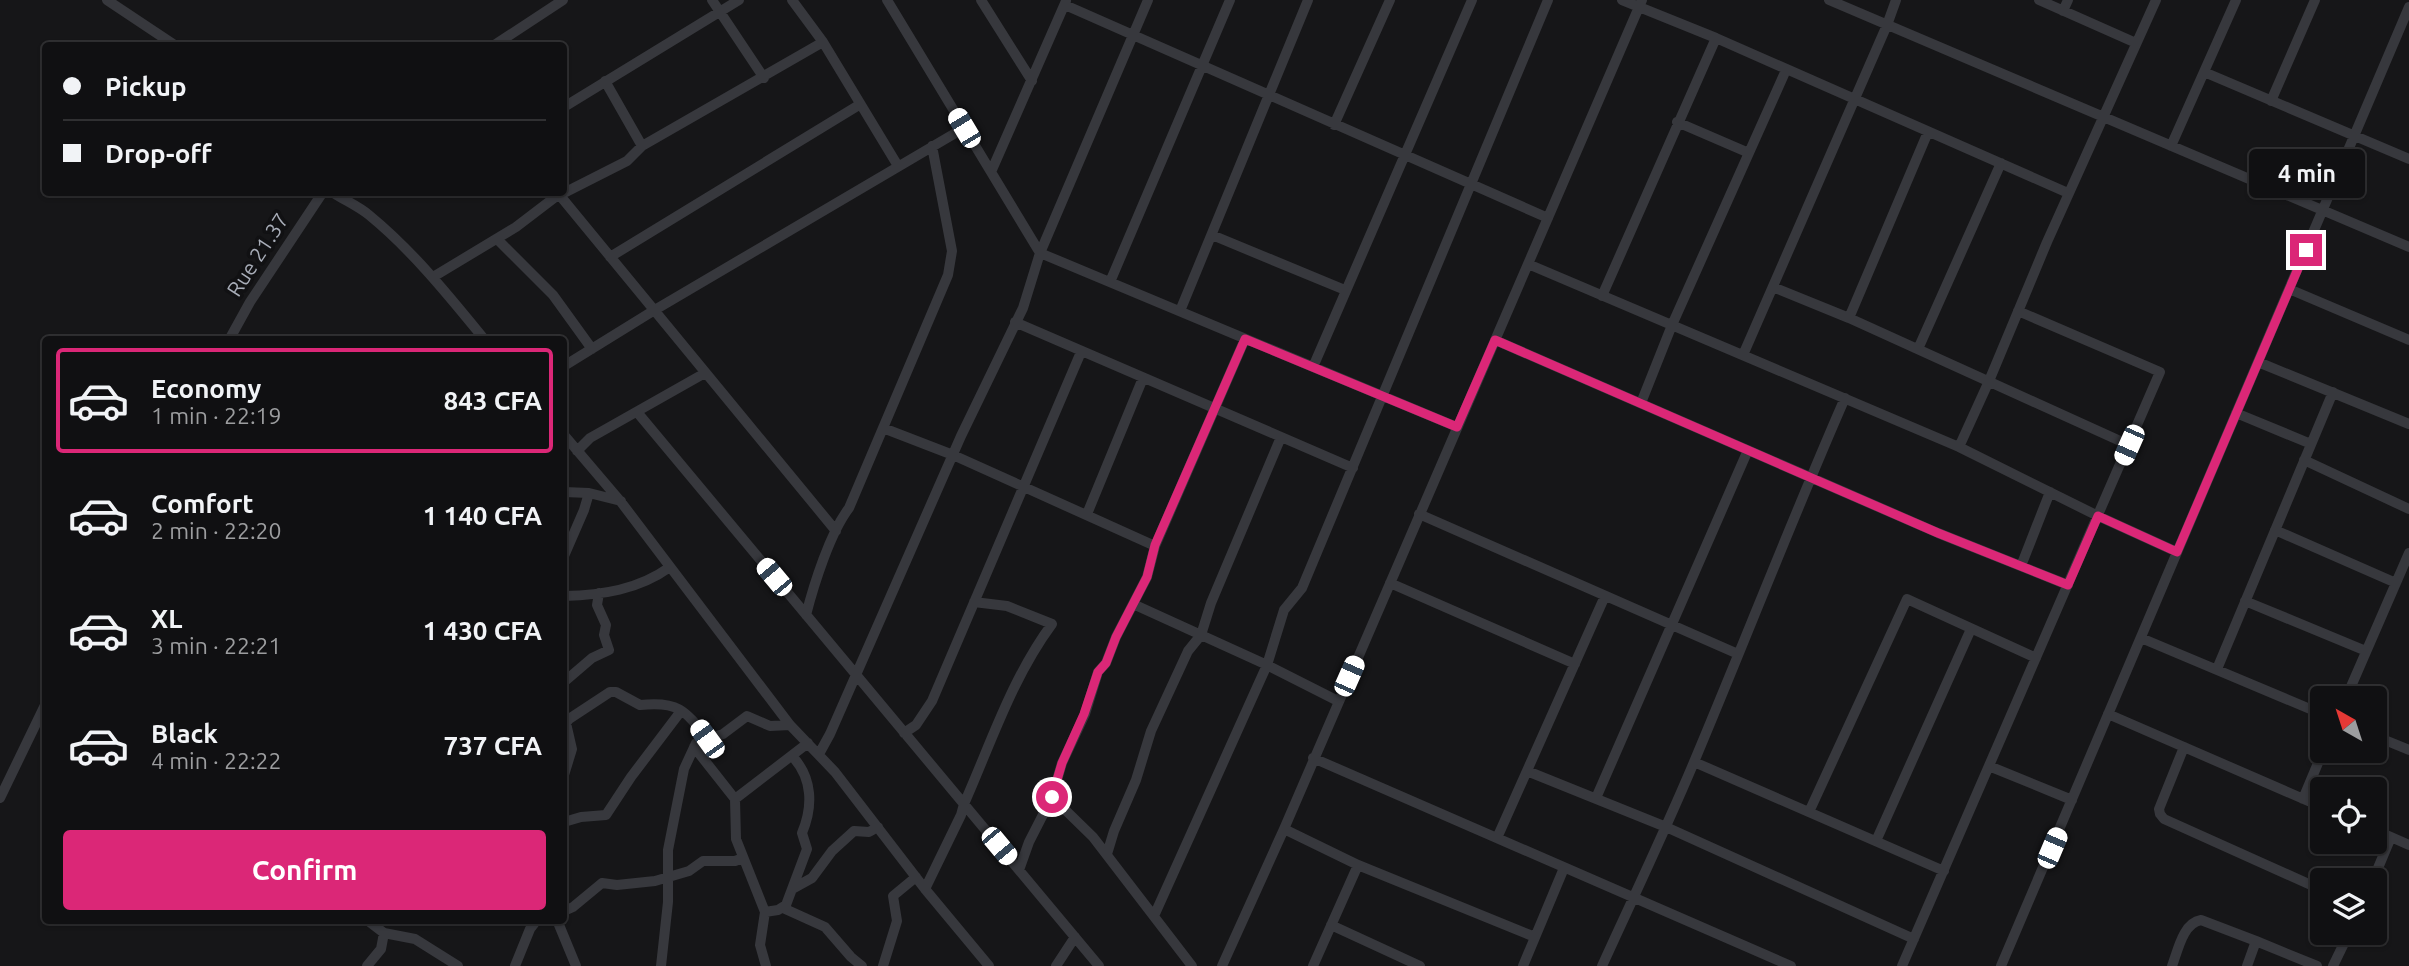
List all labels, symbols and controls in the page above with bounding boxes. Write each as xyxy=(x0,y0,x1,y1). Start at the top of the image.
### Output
text: Pickup xyxy=(105,72,187,101)
car xyxy=(945,105,984,151)
text: Drop-off xyxy=(105,139,212,168)
callout: 4 min xyxy=(2248,148,2364,198)
text: 4 min xyxy=(2278,161,2336,186)
street label: Rue 21.37 xyxy=(221,208,293,300)
route end xyxy=(2290,234,2322,266)
icon: car xyxy=(67,369,130,432)
text: Economy xyxy=(151,374,261,403)
text: 843 CFA xyxy=(444,386,542,415)
text: 1 min · 22:19 xyxy=(151,403,282,428)
car xyxy=(2111,422,2148,468)
icon: car xyxy=(67,484,130,547)
text: Comfort xyxy=(151,489,254,518)
text: 1 140 CFA xyxy=(423,501,542,530)
text: 2 min · 22:20 xyxy=(151,518,282,543)
car xyxy=(753,554,796,600)
icon: car xyxy=(67,599,130,662)
text: XL xyxy=(151,604,182,633)
text: 1 430 CFA xyxy=(423,616,542,645)
text: 3 min · 22:21 xyxy=(151,633,282,658)
car xyxy=(1331,653,1368,699)
north arrow xyxy=(2310,686,2387,763)
map controls xyxy=(2310,686,2387,945)
icon: car xyxy=(67,714,130,777)
car xyxy=(687,716,728,762)
text: Black xyxy=(151,719,218,748)
text: 737 CFA xyxy=(444,731,542,760)
text: 4 min · 22:22 xyxy=(151,748,282,773)
button: locate xyxy=(2310,777,2387,854)
route start xyxy=(1036,781,1068,813)
car xyxy=(978,823,1021,869)
car xyxy=(2035,825,2070,871)
button: Confirm xyxy=(63,830,546,910)
button: layers xyxy=(2310,868,2387,945)

